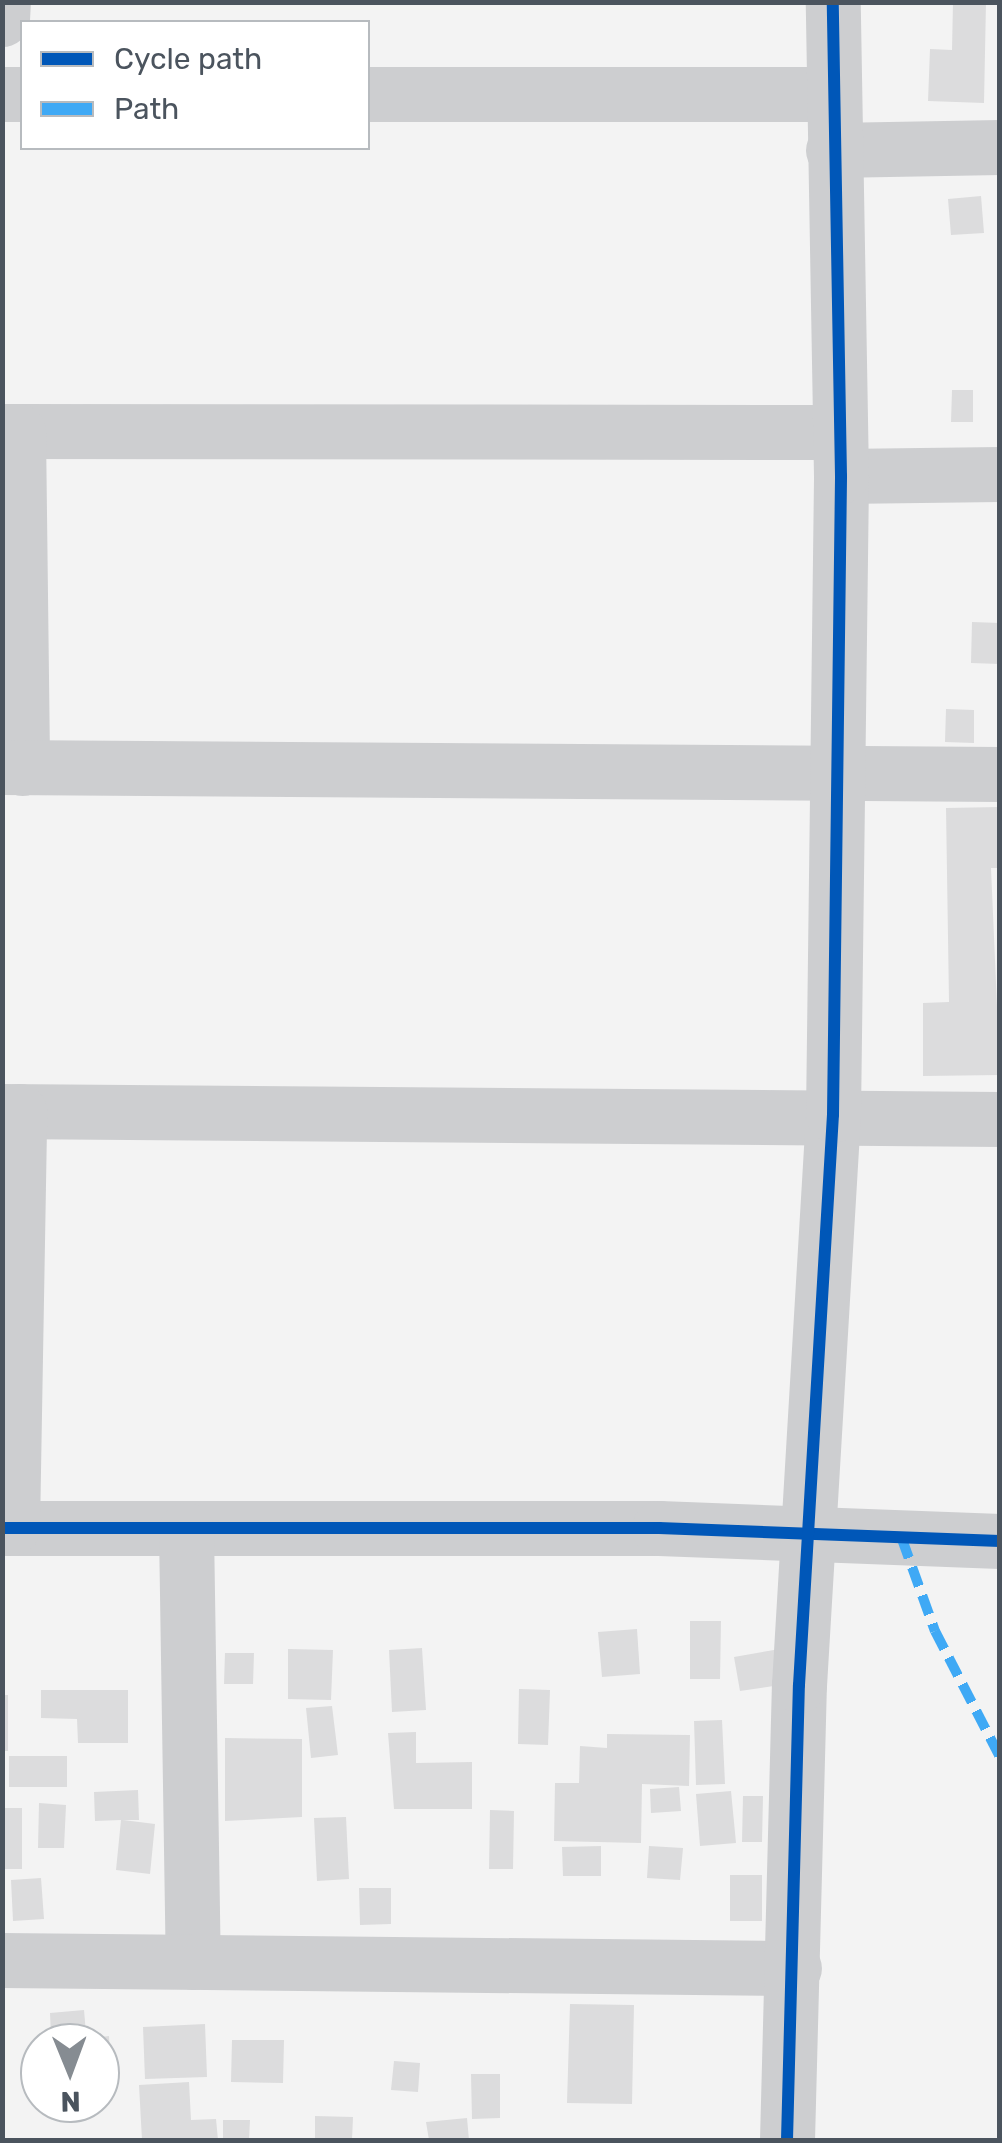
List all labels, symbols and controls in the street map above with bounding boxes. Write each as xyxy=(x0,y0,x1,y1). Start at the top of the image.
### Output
legend xyxy=(20,20,370,150)
text: Cycle path xyxy=(114,41,262,77)
text: Path xyxy=(114,91,179,127)
north arrow xyxy=(20,2023,120,2123)
text: N xyxy=(60,2085,81,2118)

